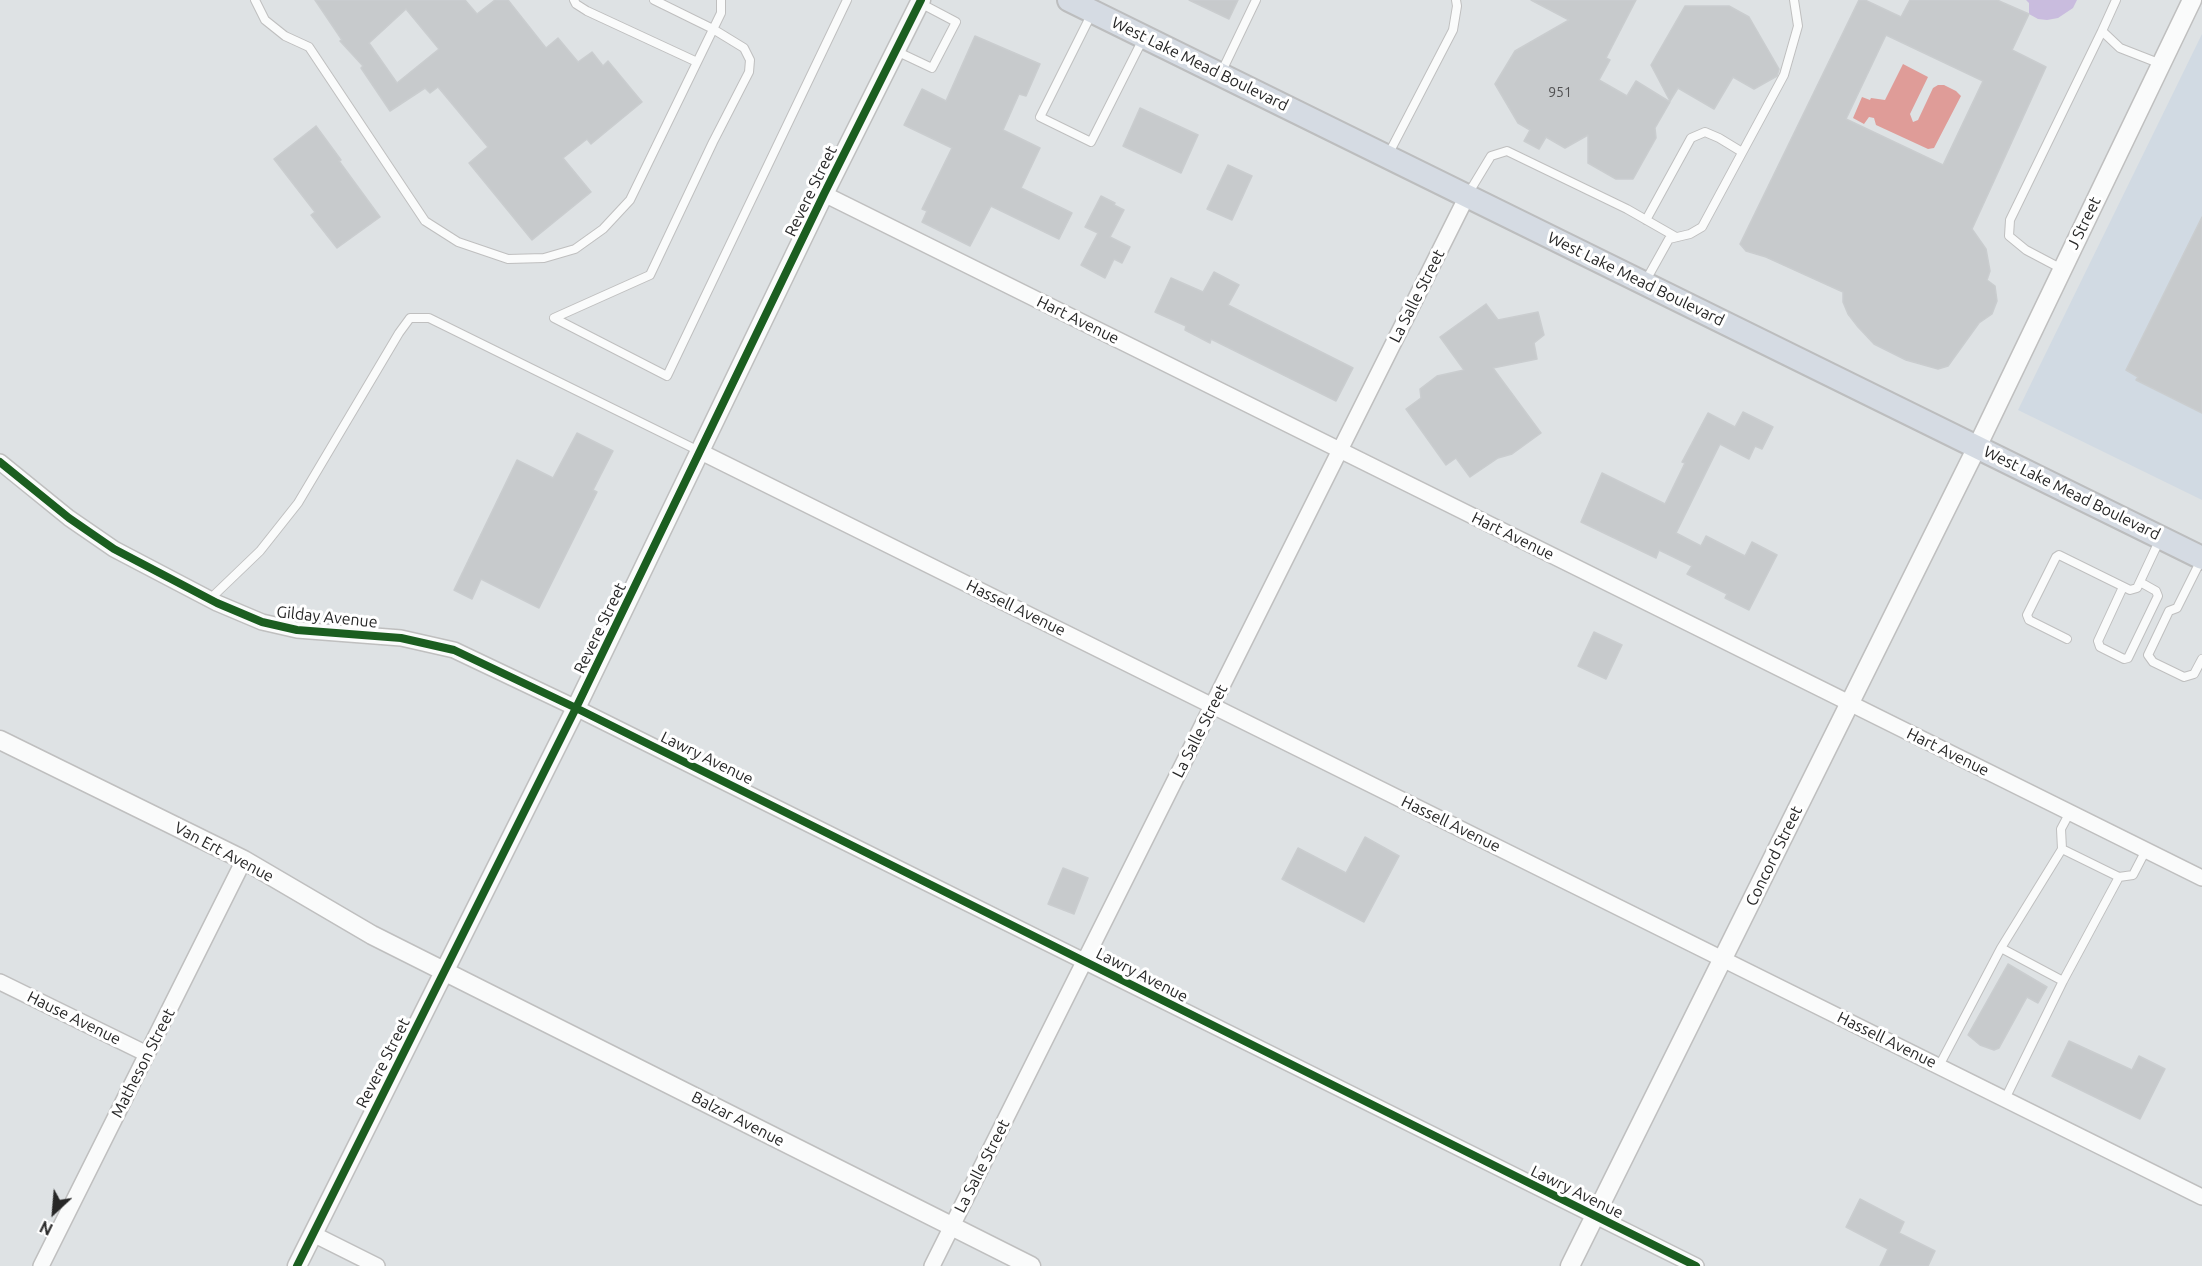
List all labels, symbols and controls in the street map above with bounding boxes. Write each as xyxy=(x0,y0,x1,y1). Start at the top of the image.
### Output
street label: West Lake Mead Boulevard xyxy=(1109,13,1291,115)
house number: 951 xyxy=(1548,84,1572,100)
street label: Revere Street xyxy=(781,142,841,240)
street label: J Street xyxy=(2063,194,2105,252)
street label: West Lake Mead Boulevard xyxy=(1545,228,1727,330)
street label: La Salle Street xyxy=(1385,246,1449,346)
street label: Hart Avenue xyxy=(1034,292,1122,348)
street label: West Lake Mead Boulevard xyxy=(1981,442,2163,544)
street label: Hart Avenue xyxy=(1469,508,1557,564)
street label: Hassell Avenue xyxy=(963,576,1069,640)
street label: Revere Street xyxy=(570,579,630,677)
street label: Gilday Avenue xyxy=(276,602,378,632)
street label: La Salle Street xyxy=(1168,681,1232,781)
street label: Hart Avenue xyxy=(1904,724,1992,780)
street label: Lawry Avenue xyxy=(658,727,756,789)
street label: Hassell Avenue xyxy=(1398,792,1504,856)
street label: Concord Street xyxy=(1742,803,1806,909)
street label: Van Ert Avenue xyxy=(171,818,277,886)
street label: Lawry Avenue xyxy=(1093,944,1191,1006)
street label: Hause Avenue xyxy=(24,987,124,1049)
street label: Matheson Street xyxy=(107,1005,179,1121)
street label: Hassell Avenue xyxy=(1834,1008,1940,1072)
street label: Revere Street xyxy=(352,1015,414,1111)
street label: Balzar Avenue xyxy=(688,1087,788,1151)
street label: La Salle Street xyxy=(950,1116,1014,1216)
street label: Lawry Avenue xyxy=(1528,1161,1626,1223)
north arrow xyxy=(24,1182,84,1242)
text: N xyxy=(37,1217,55,1239)

